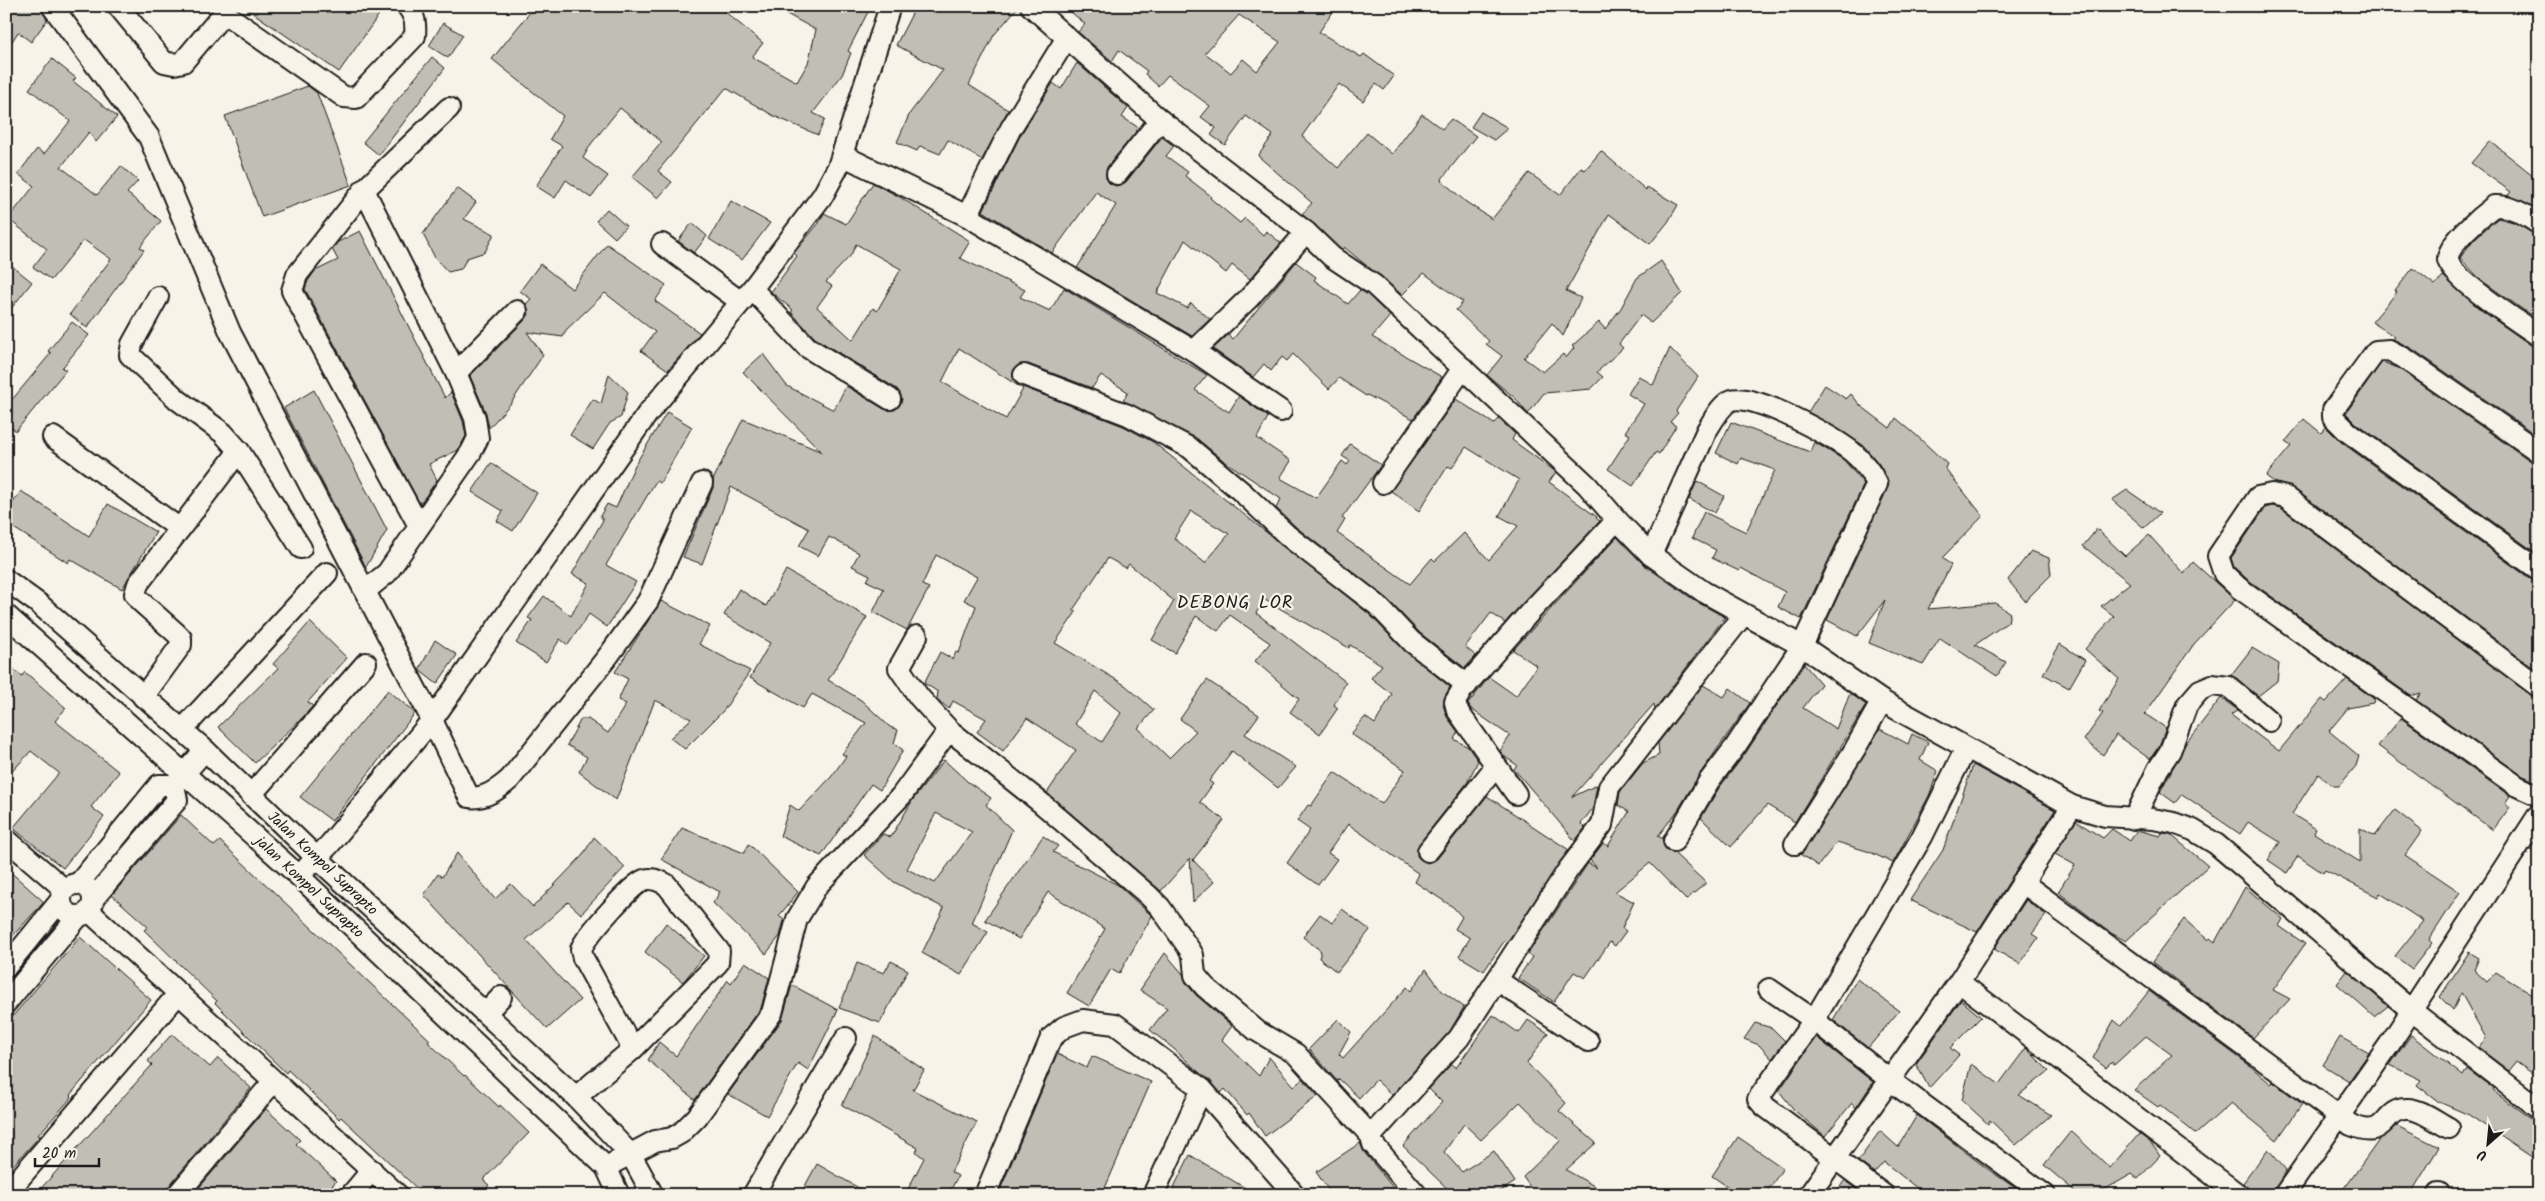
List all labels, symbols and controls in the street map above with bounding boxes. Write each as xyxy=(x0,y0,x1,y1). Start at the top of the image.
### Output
district label: DEBONG LOR xyxy=(1177,589,1293,618)
street label: Jalan Kompol Suprapto xyxy=(261,806,383,922)
street label: jalan Kompol Suprapto xyxy=(247,828,369,945)
north arrow xyxy=(2462,1118,2512,1168)
scale bar xyxy=(35,1136,99,1168)
text: 20 m xyxy=(42,1142,76,1166)
text: U xyxy=(2473,1143,2491,1166)

